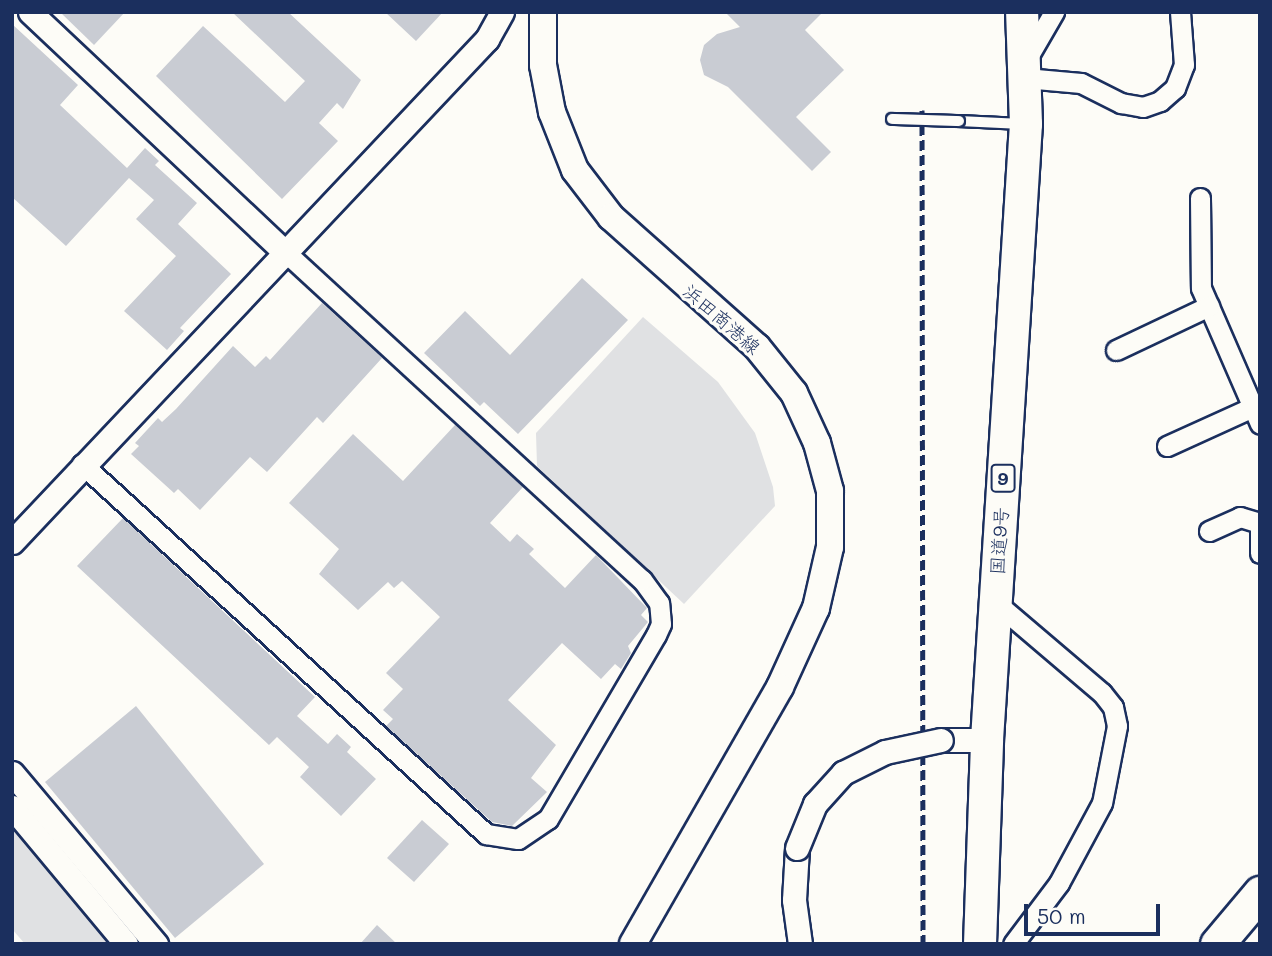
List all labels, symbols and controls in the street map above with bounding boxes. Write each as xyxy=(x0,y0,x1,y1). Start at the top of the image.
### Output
street label: 浜田商港線 xyxy=(679,279,765,359)
road number: 9 xyxy=(989,464,1017,492)
street label: 国道9号 xyxy=(985,506,1013,576)
scale bar xyxy=(1027,890,1164,934)
text: 50 m xyxy=(1037,902,1086,929)

